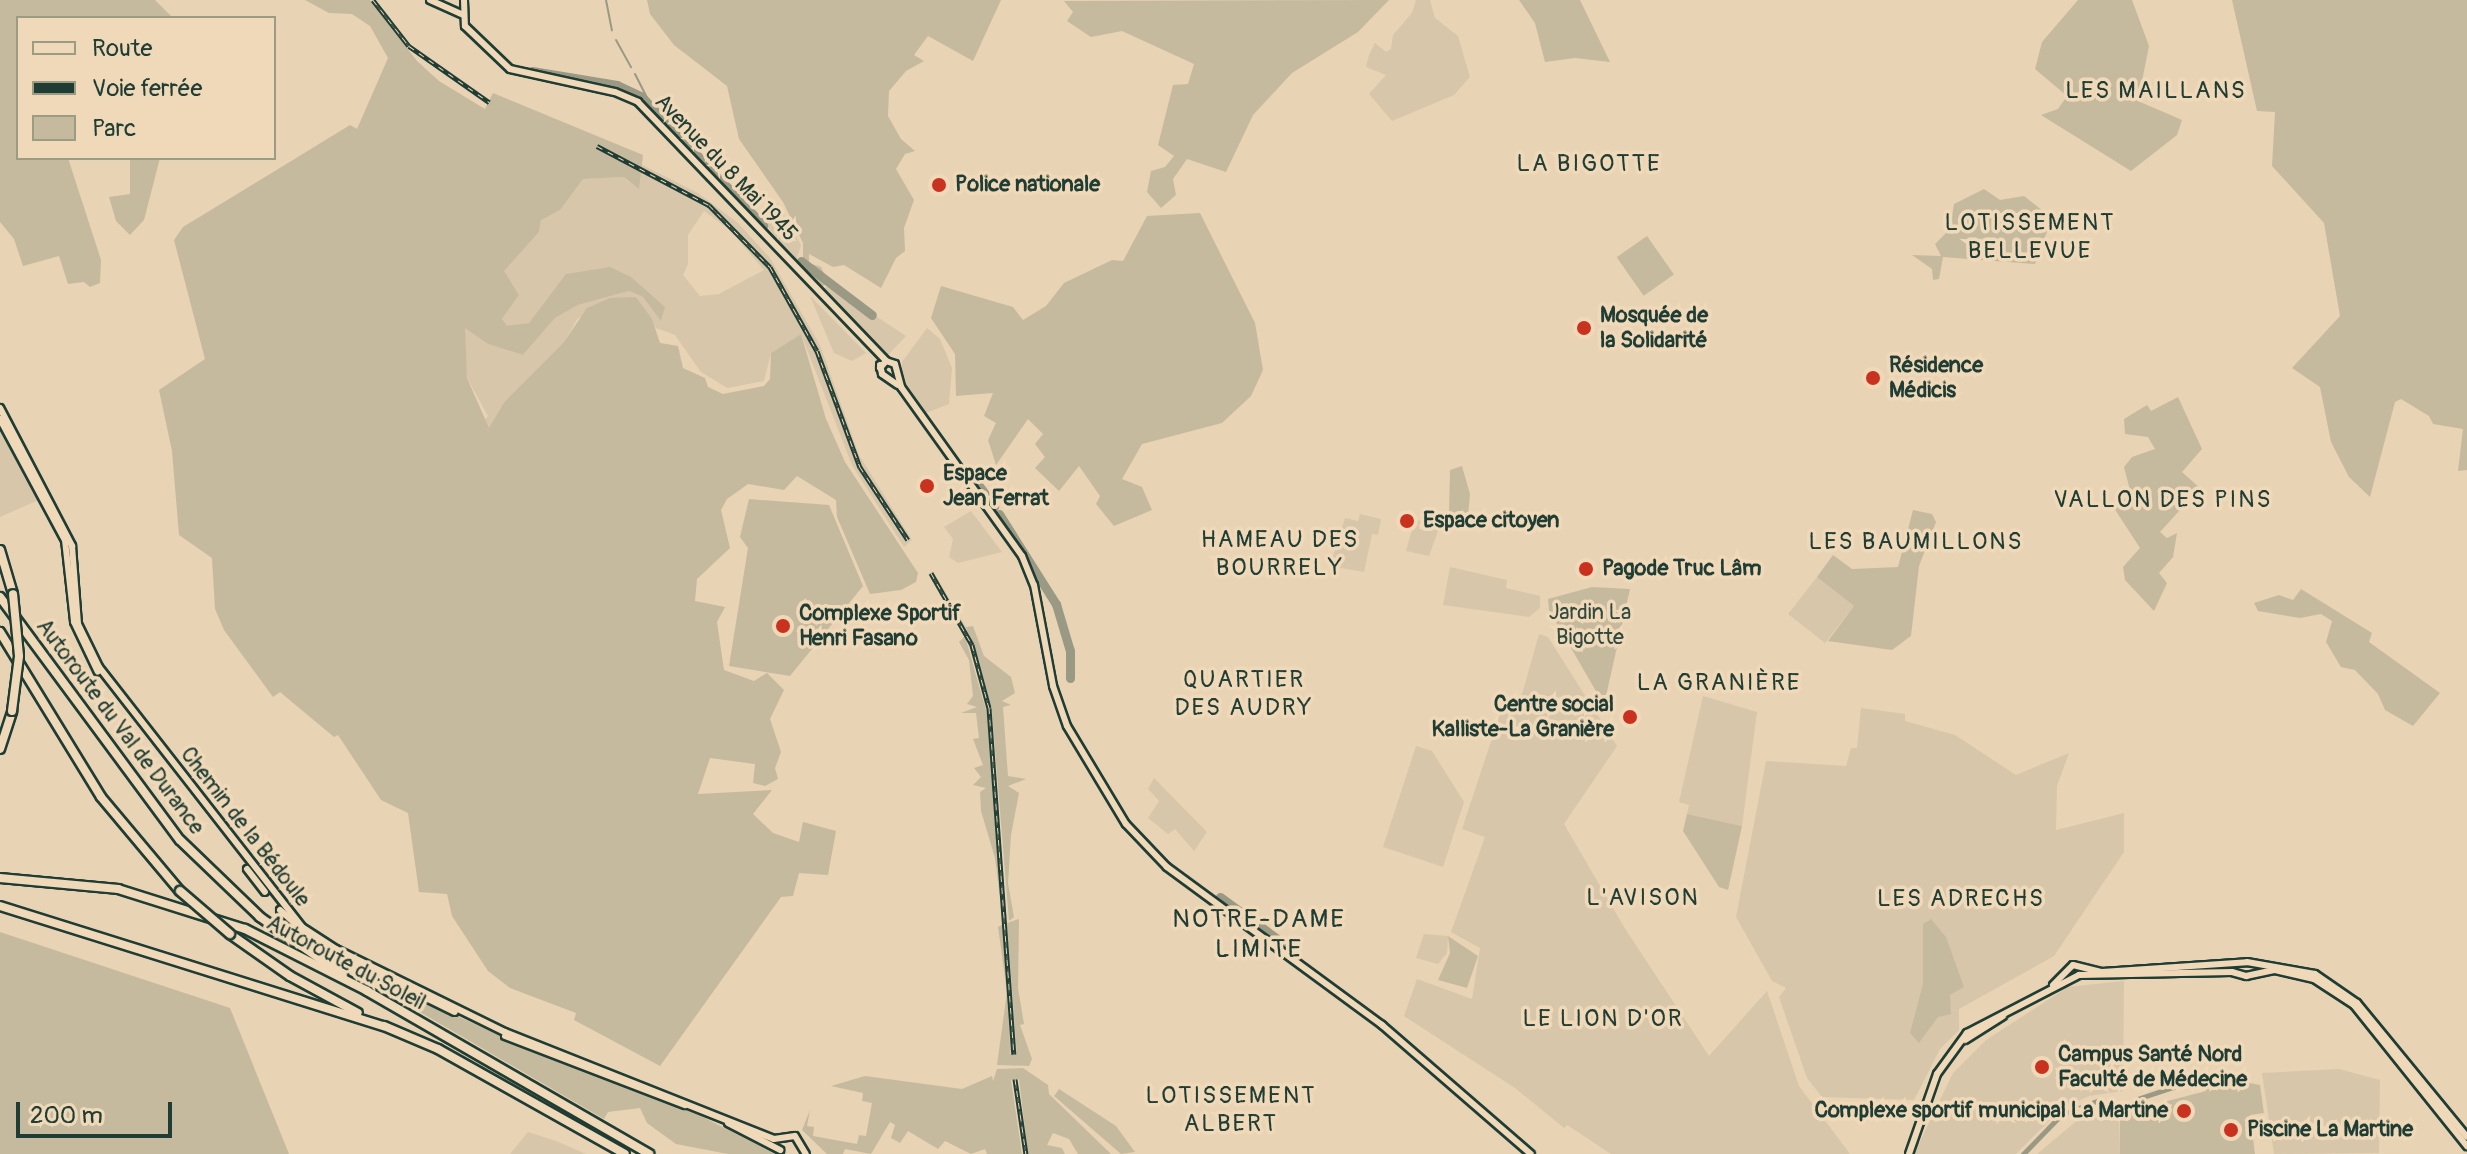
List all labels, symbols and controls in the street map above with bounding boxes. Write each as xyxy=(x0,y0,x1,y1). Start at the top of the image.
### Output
legend xyxy=(16,16,276,160)
text: Route xyxy=(92,34,152,63)
text: Voie ferrée xyxy=(92,74,202,103)
district label: LES MAILLANS xyxy=(2065,77,2247,105)
street label: Avenue du 8 Mai 1945 xyxy=(649,89,803,247)
text: Parc xyxy=(92,114,136,143)
district label: LA BIGOTTE xyxy=(1517,150,1661,178)
place label: Police nationale xyxy=(955,172,1100,198)
marker: Police nationale xyxy=(930,176,948,194)
district label: LOTISSEMENT BELLEVUE xyxy=(1944,209,2116,265)
place label: Mosquée de la Solidarité xyxy=(1600,302,1708,354)
marker: Mosquée de la Solidarité xyxy=(1575,319,1593,337)
place label: Résidence Médicis xyxy=(1889,352,1983,404)
marker: Résidence Médicis xyxy=(1864,369,1882,387)
place label: Espace Jean Ferrat xyxy=(943,460,1049,512)
marker: Espace Jean Ferrat xyxy=(918,477,936,495)
district label: VALLON DES PINS xyxy=(2054,486,2272,514)
place label: Espace citoyen xyxy=(1423,508,1560,534)
marker: Espace citoyen xyxy=(1398,512,1416,530)
district label: HAMEAU DES BOURRELY xyxy=(1201,526,1359,582)
district label: LES BAUMILLONS xyxy=(1809,528,2023,556)
place label: Pagode Truc Lâm xyxy=(1602,556,1762,582)
marker: Pagode Truc Lâm xyxy=(1577,560,1595,578)
park label: Jardin La Bigotte xyxy=(1549,599,1631,650)
place label: Complexe Sportif Henri Fasano xyxy=(799,600,961,652)
street label: Autoroute du Val de Durance xyxy=(30,614,210,840)
marker: Complexe Sportif Henri Fasano xyxy=(774,617,792,635)
district label: QUARTIER DES AUDRY xyxy=(1174,666,1314,722)
district label: LA GRANIÈRE xyxy=(1637,669,1801,697)
place label: Centre social Kalliste-La Granière xyxy=(1431,691,1614,742)
marker: Centre social Kalliste-La Granière xyxy=(1621,708,1639,726)
street label: Chemin de la Bédoule xyxy=(174,742,316,912)
district label: L'AVISON xyxy=(1586,884,1700,912)
district label: LES ADRECHS xyxy=(1877,885,2045,913)
district label: NOTRE-DAME LIMITE xyxy=(1172,904,1346,966)
street label: Autoroute du Soleil xyxy=(262,910,430,1016)
district label: LE LION D'OR xyxy=(1522,1005,1684,1033)
place label: Campus Santé Nord Faculté de Médecine xyxy=(2058,1041,2247,1092)
marker: Campus Santé Nord Faculté de Médecine xyxy=(2033,1058,2051,1076)
district label: LOTISSEMENT ALBERT xyxy=(1145,1082,1317,1138)
scale bar xyxy=(20,1086,176,1136)
place label: Complexe sportif municipal La Martine xyxy=(1814,1098,2168,1124)
text: 200 m xyxy=(30,1101,103,1130)
marker: Complexe sportif municipal La Martine xyxy=(2175,1102,2193,1120)
place label: Piscine La Martine xyxy=(2247,1117,2413,1143)
marker: Piscine La Martine xyxy=(2222,1121,2240,1139)

